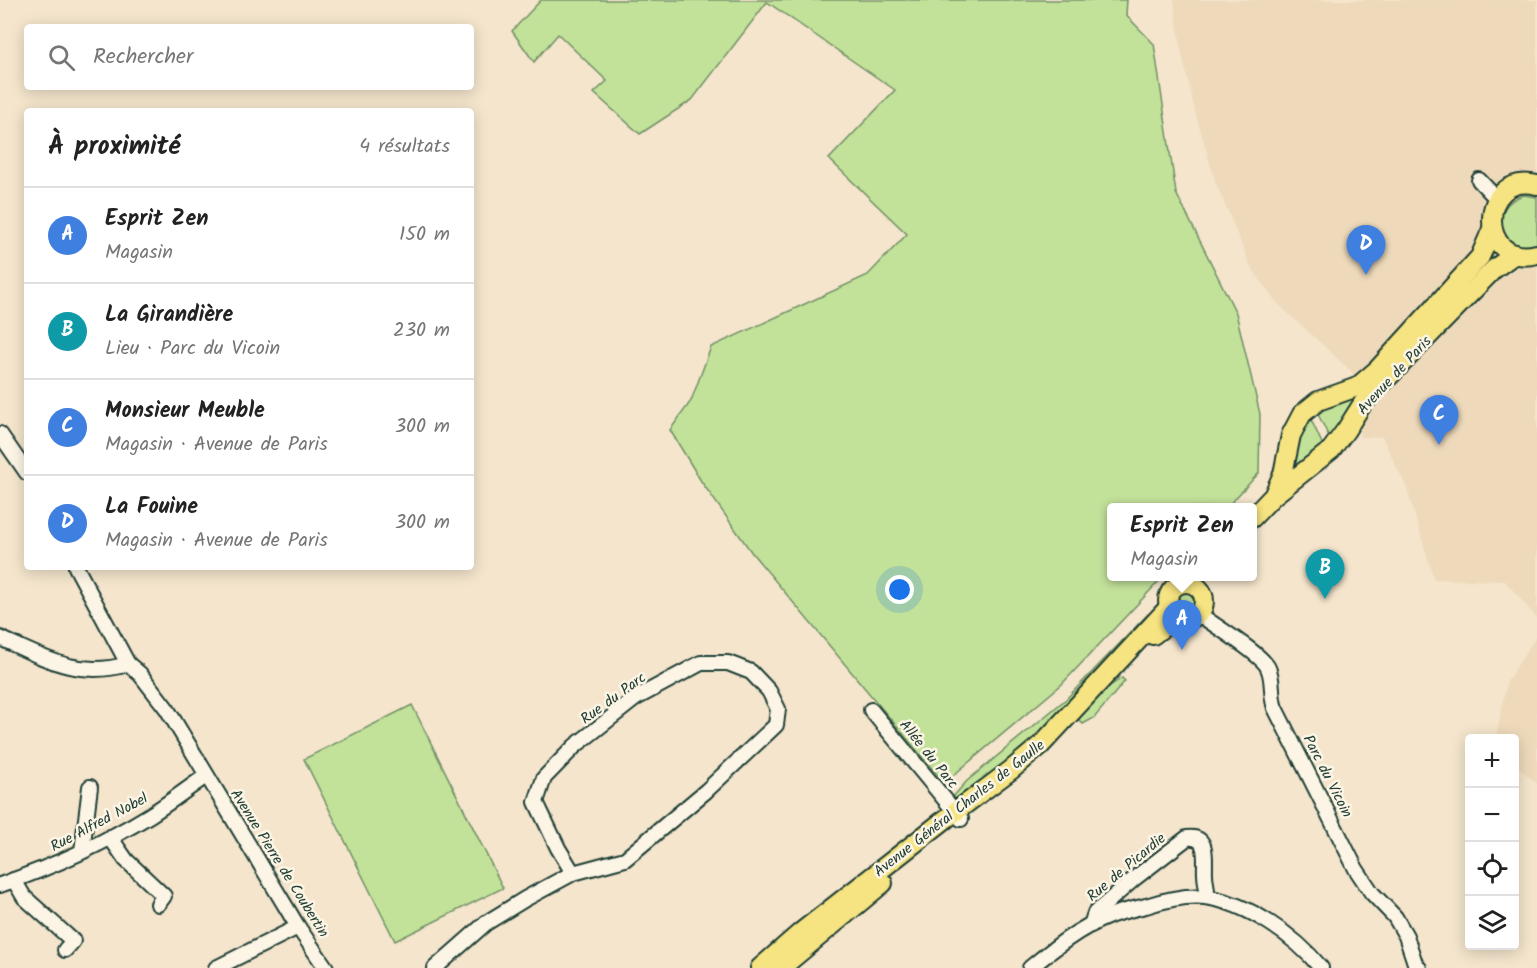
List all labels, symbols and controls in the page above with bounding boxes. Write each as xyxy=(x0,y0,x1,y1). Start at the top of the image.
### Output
search box xyxy=(24,24,474,90)
text: Rechercher xyxy=(93,40,193,75)
icon: search xyxy=(45,41,78,74)
text: À proximité xyxy=(48,126,180,168)
text: 4 résultats xyxy=(359,131,450,163)
text: Esprit Zen xyxy=(105,202,208,237)
text: A xyxy=(61,219,74,251)
text: 150 m xyxy=(399,219,450,251)
pin: D xyxy=(1346,226,1386,275)
text: Magasin xyxy=(105,237,173,269)
text: La Girandière xyxy=(105,298,233,333)
text: B xyxy=(61,315,74,347)
text: 230 m xyxy=(393,315,450,347)
street label: Avenue de Paris xyxy=(1352,330,1438,421)
text: Lieu · Parc du Vicoin xyxy=(105,333,280,365)
text: Monsieur Meuble xyxy=(105,394,265,429)
pin: C xyxy=(1420,396,1458,445)
text: C xyxy=(61,411,74,443)
text: 300 m xyxy=(395,411,450,443)
text: Magasin · Avenue de Paris xyxy=(105,429,328,461)
text: La Fouine xyxy=(105,490,198,525)
popup xyxy=(1107,503,1257,581)
text: D xyxy=(61,507,74,539)
text: 300 m xyxy=(395,507,450,539)
text: Esprit Zen xyxy=(1130,509,1234,544)
text: Magasin · Avenue de Paris xyxy=(105,525,328,557)
text: Magasin xyxy=(1130,544,1198,576)
pin: B xyxy=(1306,550,1344,599)
your location xyxy=(885,575,914,604)
pin: A xyxy=(1162,600,1202,650)
street label: Rue du Parc xyxy=(576,666,652,731)
street label: Allée du Parc xyxy=(893,715,964,795)
street label: Parc du Vicoin xyxy=(1296,731,1358,822)
street label: Avenue Général Charles de Gaulle xyxy=(869,734,1051,883)
map controls xyxy=(1465,734,1519,950)
button: + xyxy=(1465,734,1519,788)
street label: Avenue Pierre de Coubertin xyxy=(224,784,335,943)
street label: Rue Alfred Nobel xyxy=(46,787,153,859)
button: − xyxy=(1465,788,1519,842)
street label: Rue de Picardie xyxy=(1082,827,1172,908)
button: locate xyxy=(1465,842,1519,896)
button: layers xyxy=(1465,896,1519,950)

